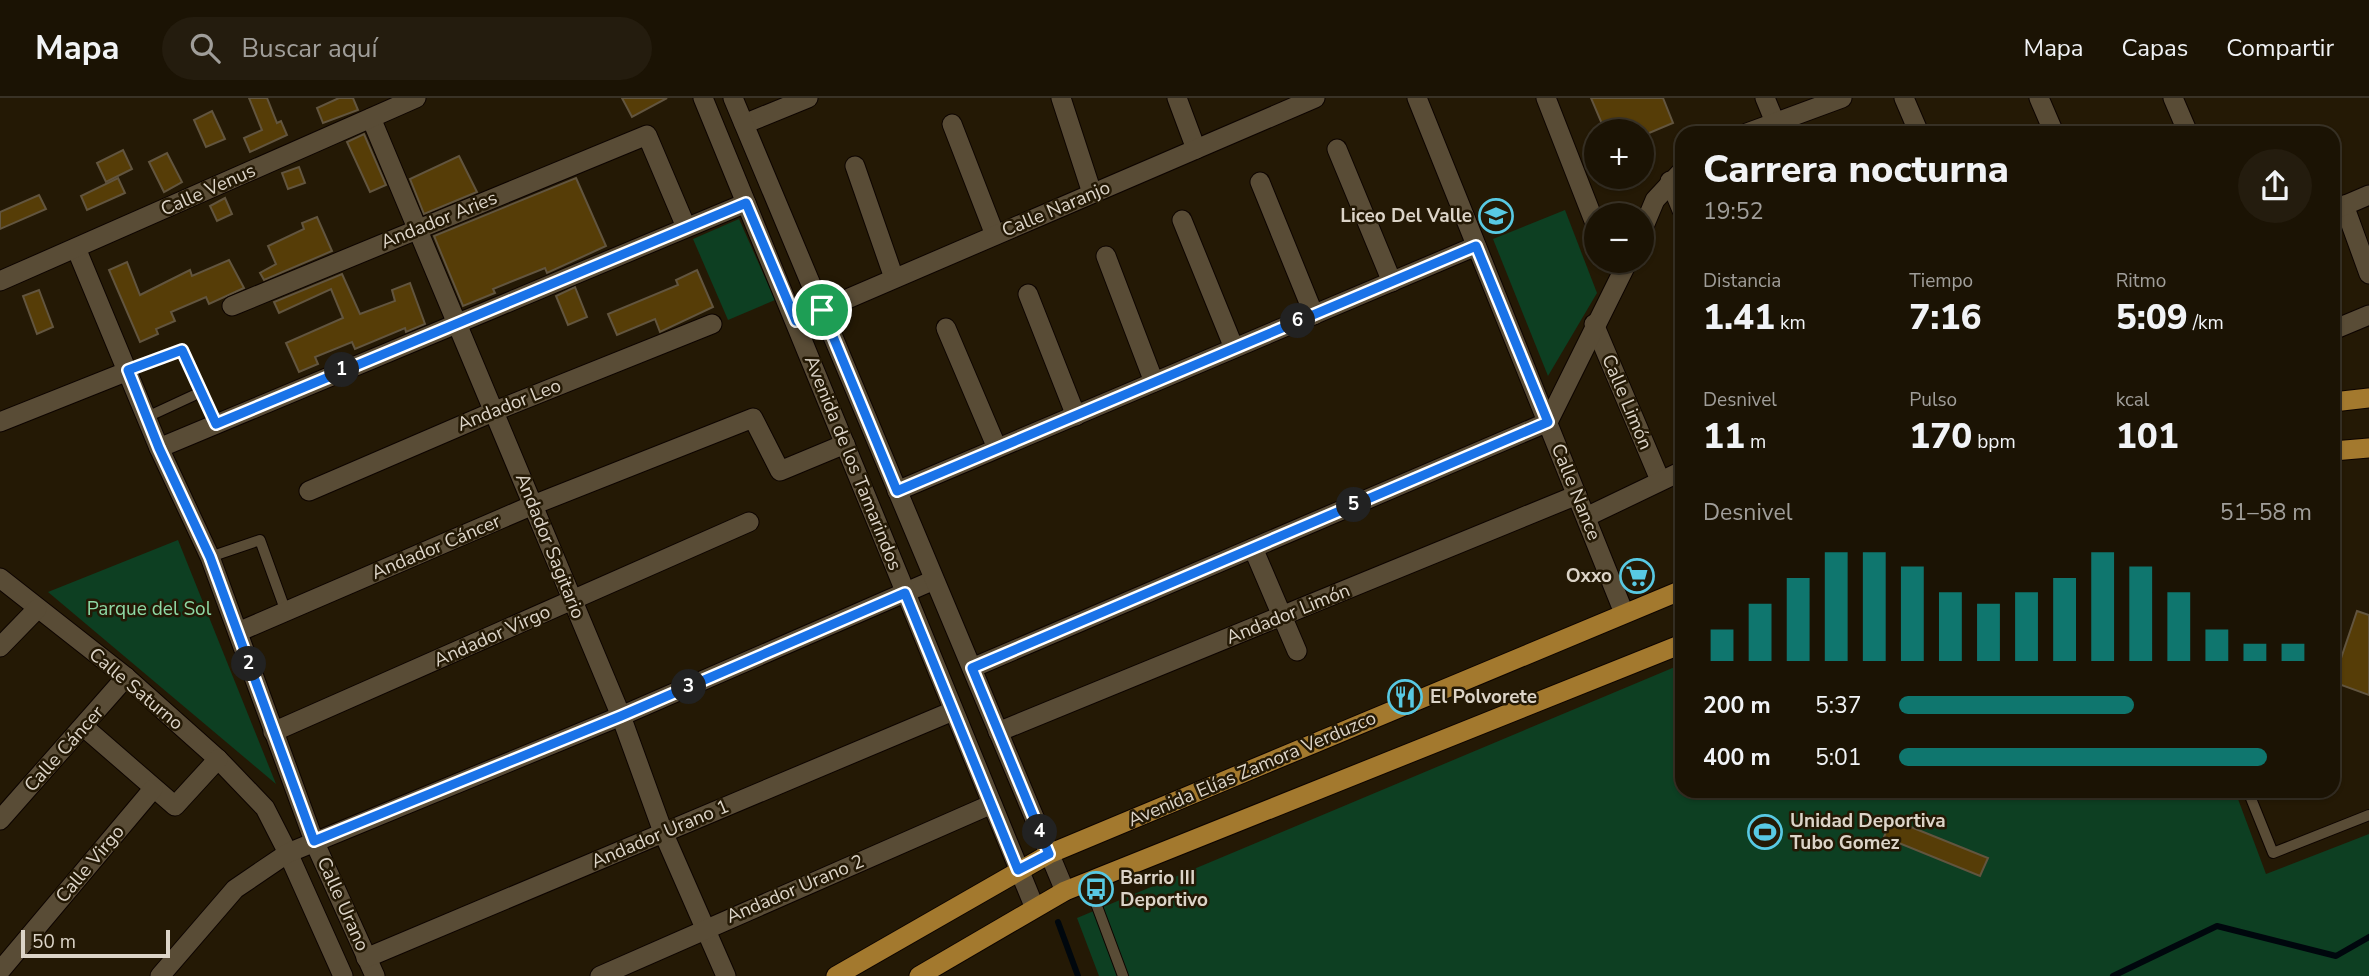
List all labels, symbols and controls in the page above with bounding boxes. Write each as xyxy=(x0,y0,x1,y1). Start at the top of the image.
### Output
search box xyxy=(162,17,652,80)
text: Mapa xyxy=(35,26,120,71)
icon: search xyxy=(186,29,224,67)
text: Buscar aquí xyxy=(242,31,377,66)
text: Mapa xyxy=(2024,32,2084,64)
text: Capas xyxy=(2122,32,2188,64)
text: Compartir xyxy=(2226,32,2334,64)
map controls xyxy=(1584,119,1654,273)
button: + xyxy=(1584,119,1654,189)
text: Carrera nocturna xyxy=(1703,144,2009,195)
button: share xyxy=(2238,149,2312,223)
street label: Calle Venus xyxy=(156,158,260,222)
street label: Calle Naranjo xyxy=(998,174,1114,244)
street label: Andador Aries xyxy=(377,185,501,255)
text: 19:52 xyxy=(1703,196,1763,227)
school or university icon: Liceo Del Valle xyxy=(1477,197,1515,235)
place label: Liceo Del Valle xyxy=(1340,203,1472,229)
button: − xyxy=(1584,203,1654,273)
text: Distancia xyxy=(1703,268,1781,294)
text: Tiempo xyxy=(1909,268,1973,294)
text: Ritmo xyxy=(2116,268,2166,294)
pin xyxy=(792,280,852,340)
icon: arrive xyxy=(803,291,841,329)
text: 1.41 xyxy=(1703,294,1775,341)
text: 7:16 xyxy=(1909,294,1981,341)
text: 5:09 xyxy=(2116,294,2188,341)
pin: 6 xyxy=(1280,304,1316,339)
text: 6 xyxy=(1292,307,1303,333)
text: km xyxy=(1775,310,1806,336)
text: /km xyxy=(2188,310,2224,336)
street label: Calle Limón xyxy=(1595,350,1659,454)
pin: 1 xyxy=(324,352,360,388)
street label: Avenida de los Tamarindos xyxy=(798,352,908,574)
text: 1 xyxy=(336,356,347,382)
street label: Andador Leo xyxy=(453,372,565,438)
text: Desnivel xyxy=(1703,387,1777,413)
text: Pulso xyxy=(1909,387,1957,413)
text: kcal xyxy=(2116,387,2149,413)
text: 11 xyxy=(1703,413,1745,460)
text: 170 xyxy=(1909,413,1972,460)
text: 101 xyxy=(2116,413,2179,460)
text: m xyxy=(1745,429,1766,455)
text: bpm xyxy=(1972,429,2016,455)
street label: Calle Nance xyxy=(1545,440,1607,544)
street label: Andador Sagitario xyxy=(509,469,591,623)
pin: 5 xyxy=(1336,488,1372,522)
text: 5 xyxy=(1348,491,1359,517)
text: Desnivel xyxy=(1703,497,1793,528)
text: 51–58 m xyxy=(2220,497,2312,528)
street label: Andador Cáncer xyxy=(367,508,505,586)
supermarket icon: Oxxo xyxy=(1618,557,1656,595)
place label: Oxxo xyxy=(1566,563,1612,589)
street label: Andador Limón xyxy=(1222,577,1354,651)
park label: Parque del Sol xyxy=(87,596,212,622)
street label: Andador Virgo xyxy=(430,599,554,673)
street label: Calle Saturno xyxy=(83,642,189,736)
pin: 2 xyxy=(232,646,266,682)
text: 2 xyxy=(243,650,254,676)
pin: 3 xyxy=(672,670,706,704)
text: 3 xyxy=(683,673,694,699)
restaurant icon: El Polvorete xyxy=(1386,678,1424,716)
place label: El Polvorete xyxy=(1430,684,1537,710)
text: 200 m xyxy=(1703,690,1771,721)
text: 5:37 xyxy=(1815,690,1862,721)
street label: Calle Cáncer xyxy=(18,700,110,798)
street label: Avenida Elías Zamora Verduzco xyxy=(1124,705,1380,833)
text: 400 m xyxy=(1703,742,1771,773)
text: 5:01 xyxy=(1815,742,1862,773)
street label: Andador Urano 1 xyxy=(587,793,733,875)
place label: Unidad Deportiva Tubo Gomez xyxy=(1790,808,1946,856)
sports icon: Unidad Deportiva Tubo Gomez xyxy=(1746,813,1784,851)
pin: 4 xyxy=(1023,814,1058,850)
text: 4 xyxy=(1034,818,1045,844)
street label: Calle Virgo xyxy=(50,819,130,909)
street label: Andador Urano 2 xyxy=(722,848,868,930)
street label: Calle Urano xyxy=(311,853,375,955)
place label: Barrio III Deportivo xyxy=(1120,865,1208,913)
bus stop icon: Barrio III Deportivo xyxy=(1077,870,1115,908)
scale bar xyxy=(21,927,170,959)
text: 50 m xyxy=(32,929,76,955)

